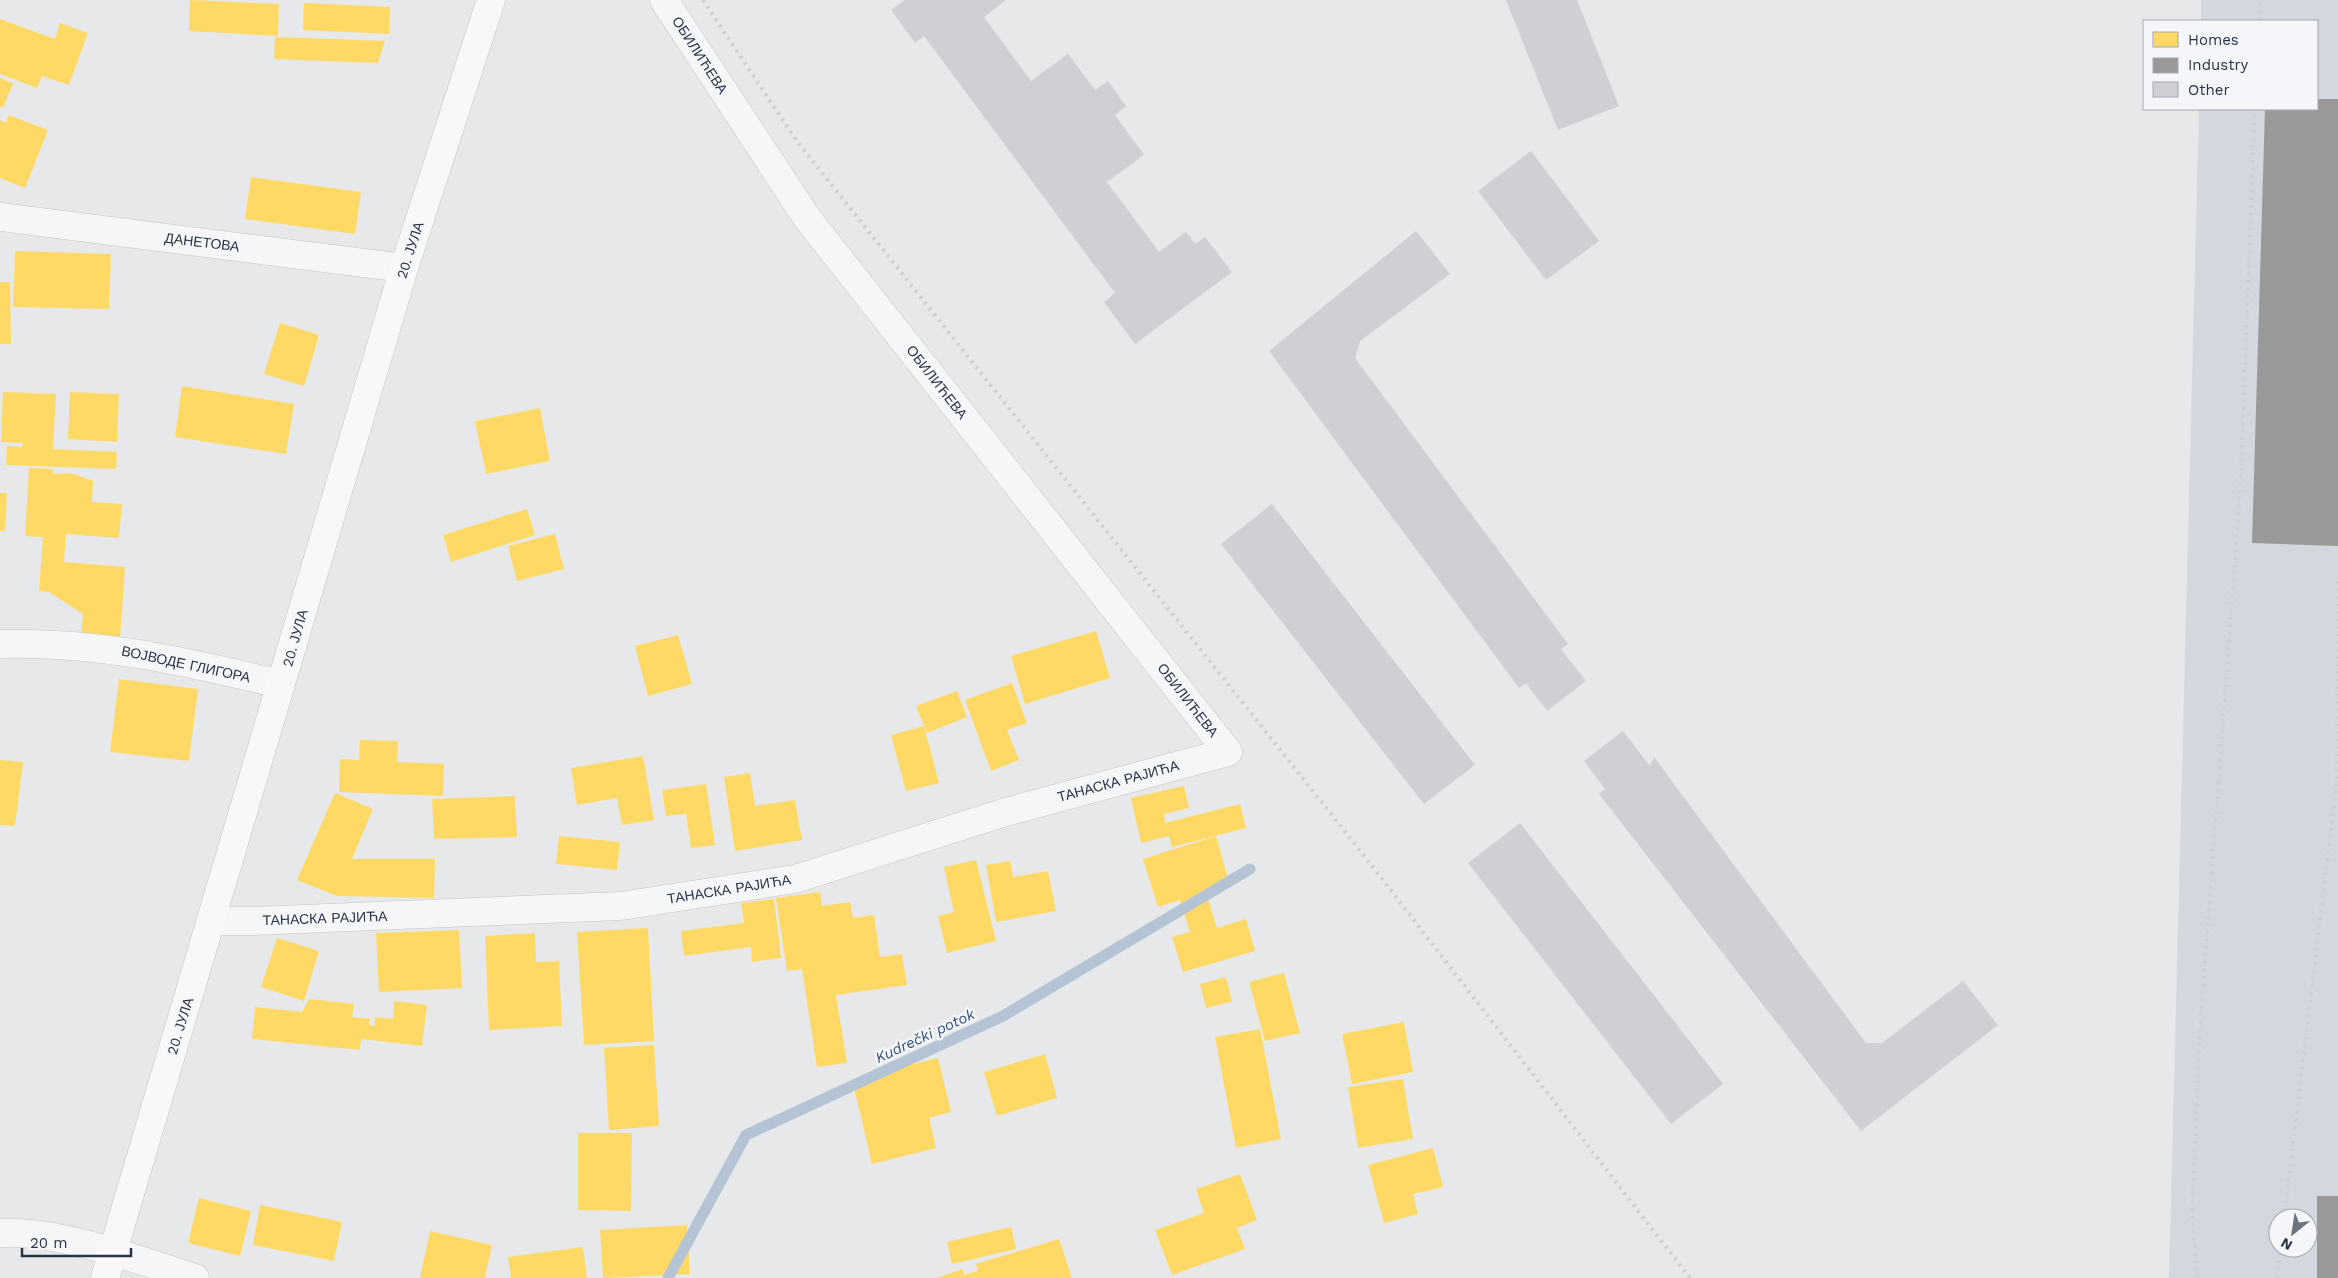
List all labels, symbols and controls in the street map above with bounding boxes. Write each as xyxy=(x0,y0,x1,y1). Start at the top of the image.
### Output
street label: ОБИЛИЋЕВА xyxy=(669,13,731,97)
legend xyxy=(2143,20,2318,110)
text: Homes xyxy=(2188,31,2239,49)
text: Industry xyxy=(2188,56,2249,74)
text: Other xyxy=(2188,81,2230,99)
street label: 20. ЈУЛА xyxy=(393,219,427,281)
street label: ДАНЕТОВА xyxy=(164,229,241,255)
street label: ОБИЛИЋЕВА xyxy=(903,342,971,422)
street label: 20. ЈУЛА xyxy=(279,607,311,669)
street label: ВОЈВОДЕ ГЛИГОРА xyxy=(120,643,253,686)
street label: ОБИЛИЋЕВА xyxy=(1154,660,1222,740)
street label: ТАНАСКА РАЈИЋА xyxy=(1056,757,1181,805)
street label: ТАНАСКА РАЈИЋА xyxy=(666,871,793,907)
street label: ТАНАСКА РАЈИЋА xyxy=(262,908,388,928)
street label: 20. ЈУЛА xyxy=(164,995,196,1057)
water label: Kudrečki potok xyxy=(872,1005,978,1067)
north arrow xyxy=(2268,1208,2318,1258)
scale bar xyxy=(22,1226,131,1258)
text: 20 m xyxy=(30,1234,68,1252)
text: N xyxy=(2278,1235,2295,1254)

